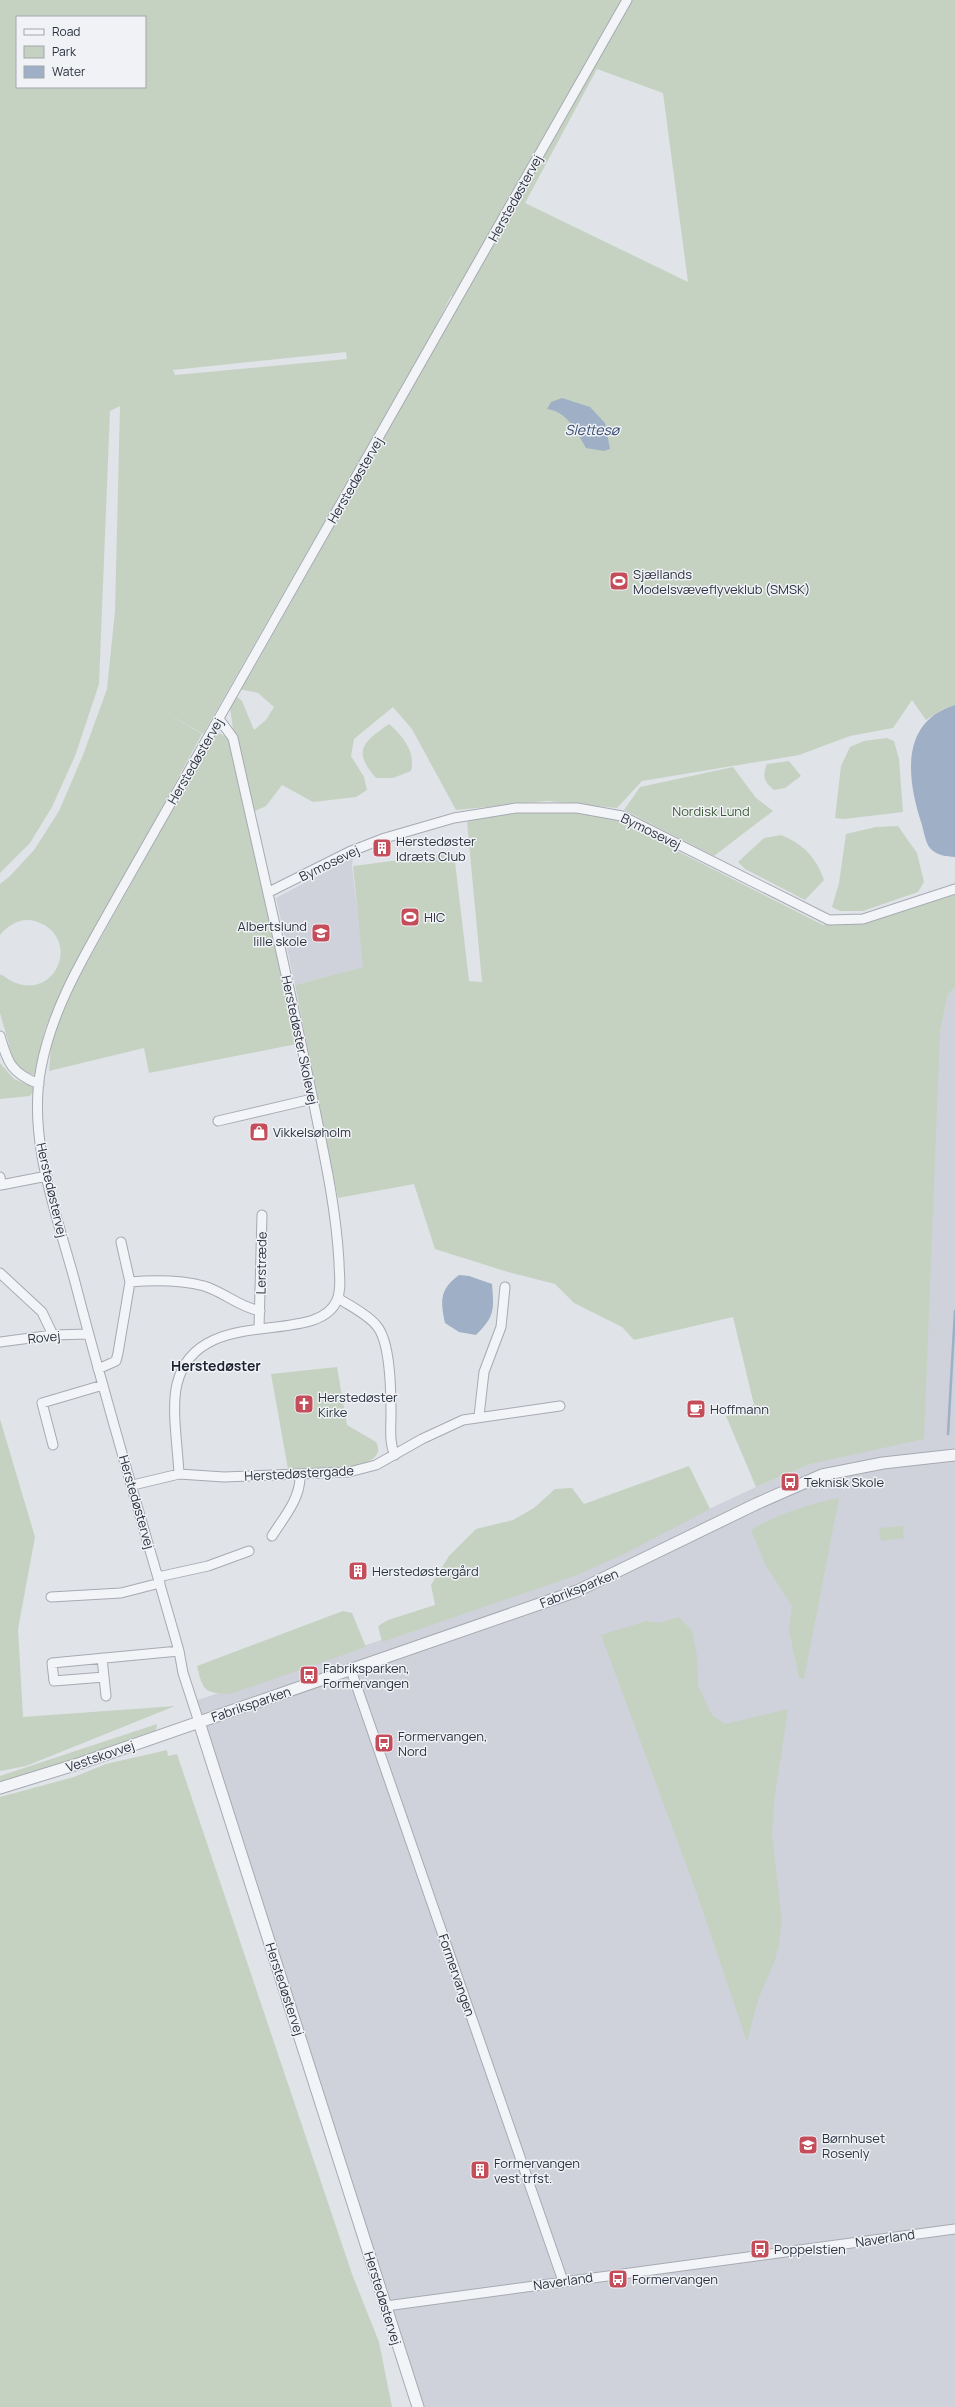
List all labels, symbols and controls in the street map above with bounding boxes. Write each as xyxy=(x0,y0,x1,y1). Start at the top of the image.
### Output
legend xyxy=(16,16,146,88)
text: Road xyxy=(52,23,80,40)
text: Park xyxy=(52,43,77,60)
text: Water xyxy=(52,63,86,80)
street label: Herstedøstervej xyxy=(484,151,546,245)
water label: Slettesø xyxy=(565,420,621,439)
street label: Herstedøstervej xyxy=(323,434,387,526)
place label: Sjællands Modelsvæveflyveklub (SMSK) xyxy=(633,565,810,598)
sports icon: Sjællands Modelsvæveflyveklub (SMSK) xyxy=(608,570,630,592)
street label: Herstedøstervej xyxy=(163,715,227,807)
park label: Nordisk Lund xyxy=(672,802,750,820)
street label: Bymosevej xyxy=(618,809,684,853)
place label: Herstedøster Idræts Club xyxy=(396,832,476,865)
building icon: Herstedøster Idræts Club xyxy=(371,837,393,859)
street label: Bymosevej xyxy=(296,841,362,885)
sports icon: HIC xyxy=(399,906,421,928)
place label: HIC xyxy=(424,908,445,926)
place label: Albertslund lille skole xyxy=(238,917,307,950)
school or university icon: Albertslund lille skole xyxy=(310,922,332,944)
street label: Herstedøster Skolevej xyxy=(277,974,323,1106)
shop icon: Vikkelsøholm xyxy=(248,1121,270,1143)
place label: Vikkelsøholm xyxy=(273,1123,351,1141)
street label: Herstedøstervej xyxy=(32,1141,72,1239)
street label: Lerstræde xyxy=(251,1231,271,1294)
street label: Rovej xyxy=(27,1326,61,1348)
district label: Herstedøster xyxy=(171,1356,261,1375)
place label: Herstedøster Kirke xyxy=(318,1388,398,1421)
church icon: Herstedøster Kirke xyxy=(293,1393,315,1415)
cafe icon: Hoffmann xyxy=(685,1398,707,1420)
place label: Hoffmann xyxy=(710,1400,769,1418)
street label: Herstedøstervej xyxy=(115,1453,159,1551)
street label: Herstedøstergade xyxy=(244,1461,355,1485)
bus stop icon: Teknisk Skole xyxy=(779,1471,801,1493)
place label: Teknisk Skole xyxy=(804,1473,884,1491)
building icon: Herstedøstergård xyxy=(347,1560,369,1582)
place label: Herstedøstergård xyxy=(372,1562,479,1580)
street label: Fabriksparken xyxy=(537,1564,621,1612)
place label: Fabriksparken, Formervangen xyxy=(323,1659,410,1692)
bus stop icon: Fabriksparken, Formervangen xyxy=(298,1664,320,1686)
street label: Fabriksparken xyxy=(209,1682,293,1726)
place label: Formervangen, Nord xyxy=(398,1727,487,1760)
bus stop icon: Formervangen, Nord xyxy=(373,1732,395,1754)
street label: Vestskovvej xyxy=(63,1736,137,1776)
street label: Formervangen xyxy=(434,1931,480,2019)
street label: Herstedøstervej xyxy=(261,1940,309,2038)
place label: Børnhuset Rosenly xyxy=(822,2129,885,2162)
school or university icon: Børnhuset Rosenly xyxy=(797,2134,819,2156)
place label: Formervangen vest trfst. xyxy=(494,2154,580,2187)
building icon: Formervangen vest trfst. xyxy=(469,2159,491,2181)
street label: Naverland xyxy=(854,2225,916,2251)
bus stop icon: Poppelstien xyxy=(749,2238,771,2260)
place label: Poppelstien xyxy=(774,2240,846,2258)
street label: Herstedøstervej xyxy=(360,2249,406,2347)
street label: Naverland xyxy=(532,2268,594,2294)
bus stop icon: Formervangen xyxy=(607,2268,629,2290)
place label: Formervangen xyxy=(632,2270,718,2288)

